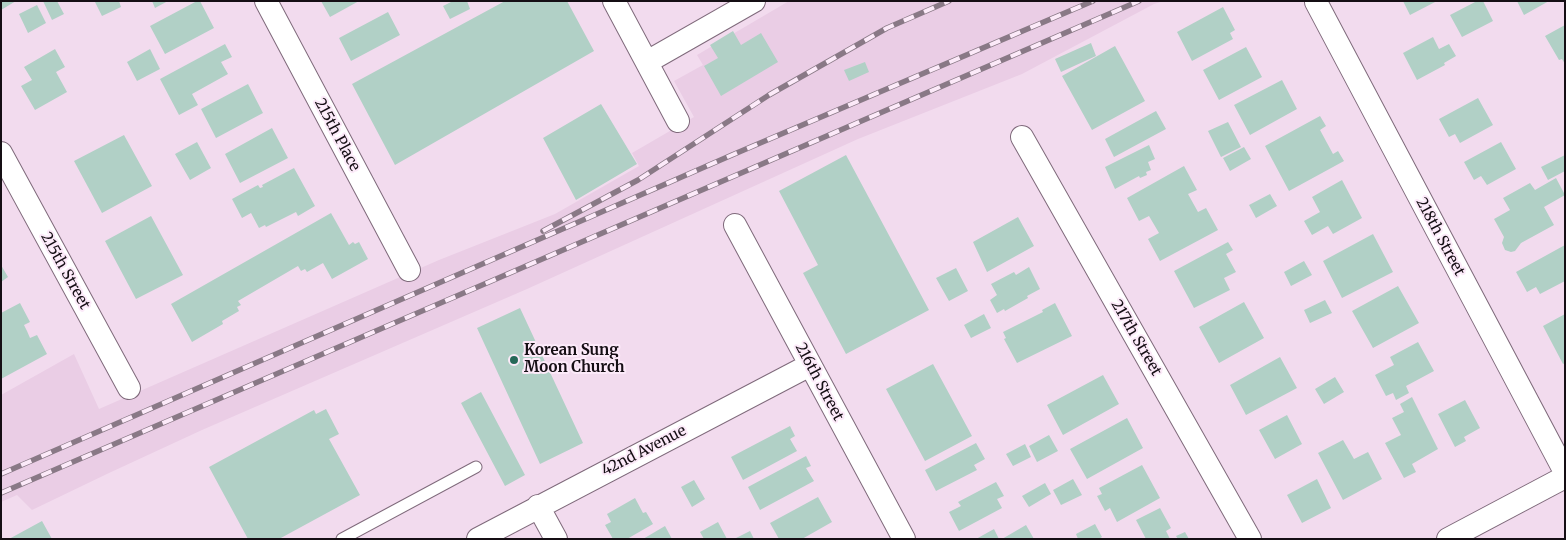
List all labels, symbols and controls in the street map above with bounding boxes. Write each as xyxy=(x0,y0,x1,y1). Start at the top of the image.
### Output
street label: 215th Place xyxy=(310,96,364,174)
street label: 218th Street xyxy=(1412,195,1468,279)
street label: 215th Street xyxy=(36,229,94,313)
street label: 217th Street xyxy=(1107,297,1165,379)
street label: 216th Street xyxy=(791,340,847,424)
place label: Korean Sung Moon Church xyxy=(524,342,625,377)
marker: Korean Sung Moon Church xyxy=(508,354,520,366)
street label: 42nd Avenue xyxy=(599,422,689,480)

